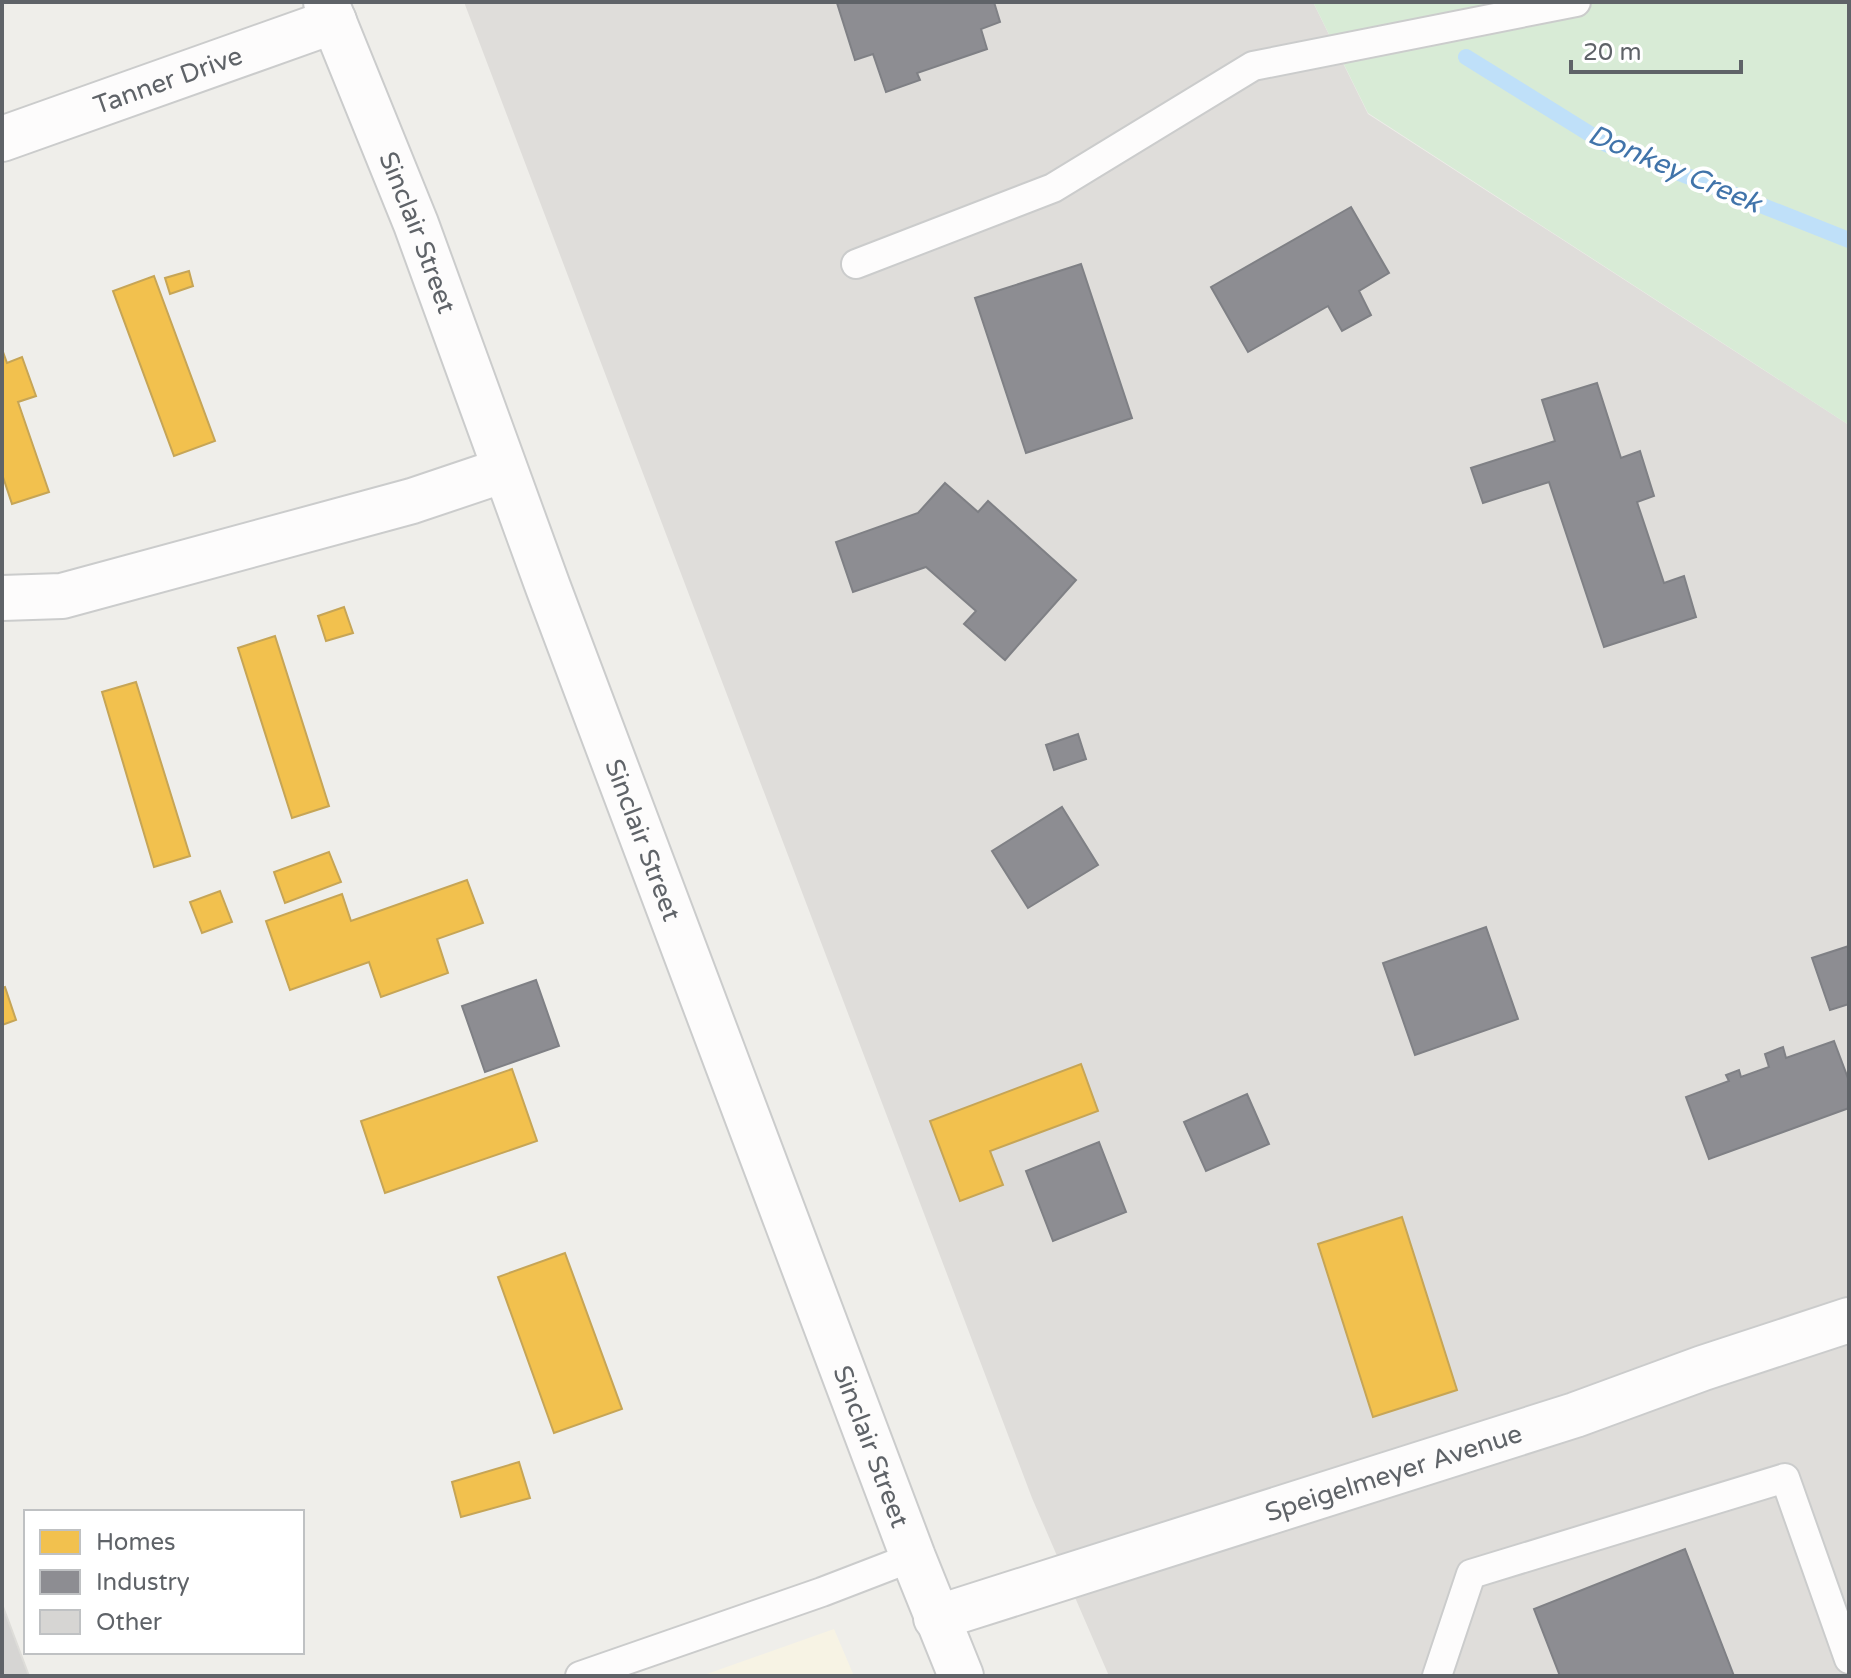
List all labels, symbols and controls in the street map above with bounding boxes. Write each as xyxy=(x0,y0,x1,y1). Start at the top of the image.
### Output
scale bar xyxy=(1571,24,1741,74)
text: 20 m xyxy=(1583,38,1641,67)
street label: Tanner Drive xyxy=(90,40,247,121)
water label: Donkey Creek xyxy=(1583,117,1768,221)
street label: Sinclair Street xyxy=(372,147,462,318)
street label: Sinclair Street xyxy=(598,755,687,925)
street label: Sinclair Street xyxy=(826,1361,915,1532)
street label: Speigelmeyer Avenue xyxy=(1261,1418,1526,1528)
legend xyxy=(24,1510,304,1654)
text: Homes xyxy=(96,1528,176,1557)
text: Industry xyxy=(96,1568,190,1597)
text: Other xyxy=(96,1608,163,1637)

